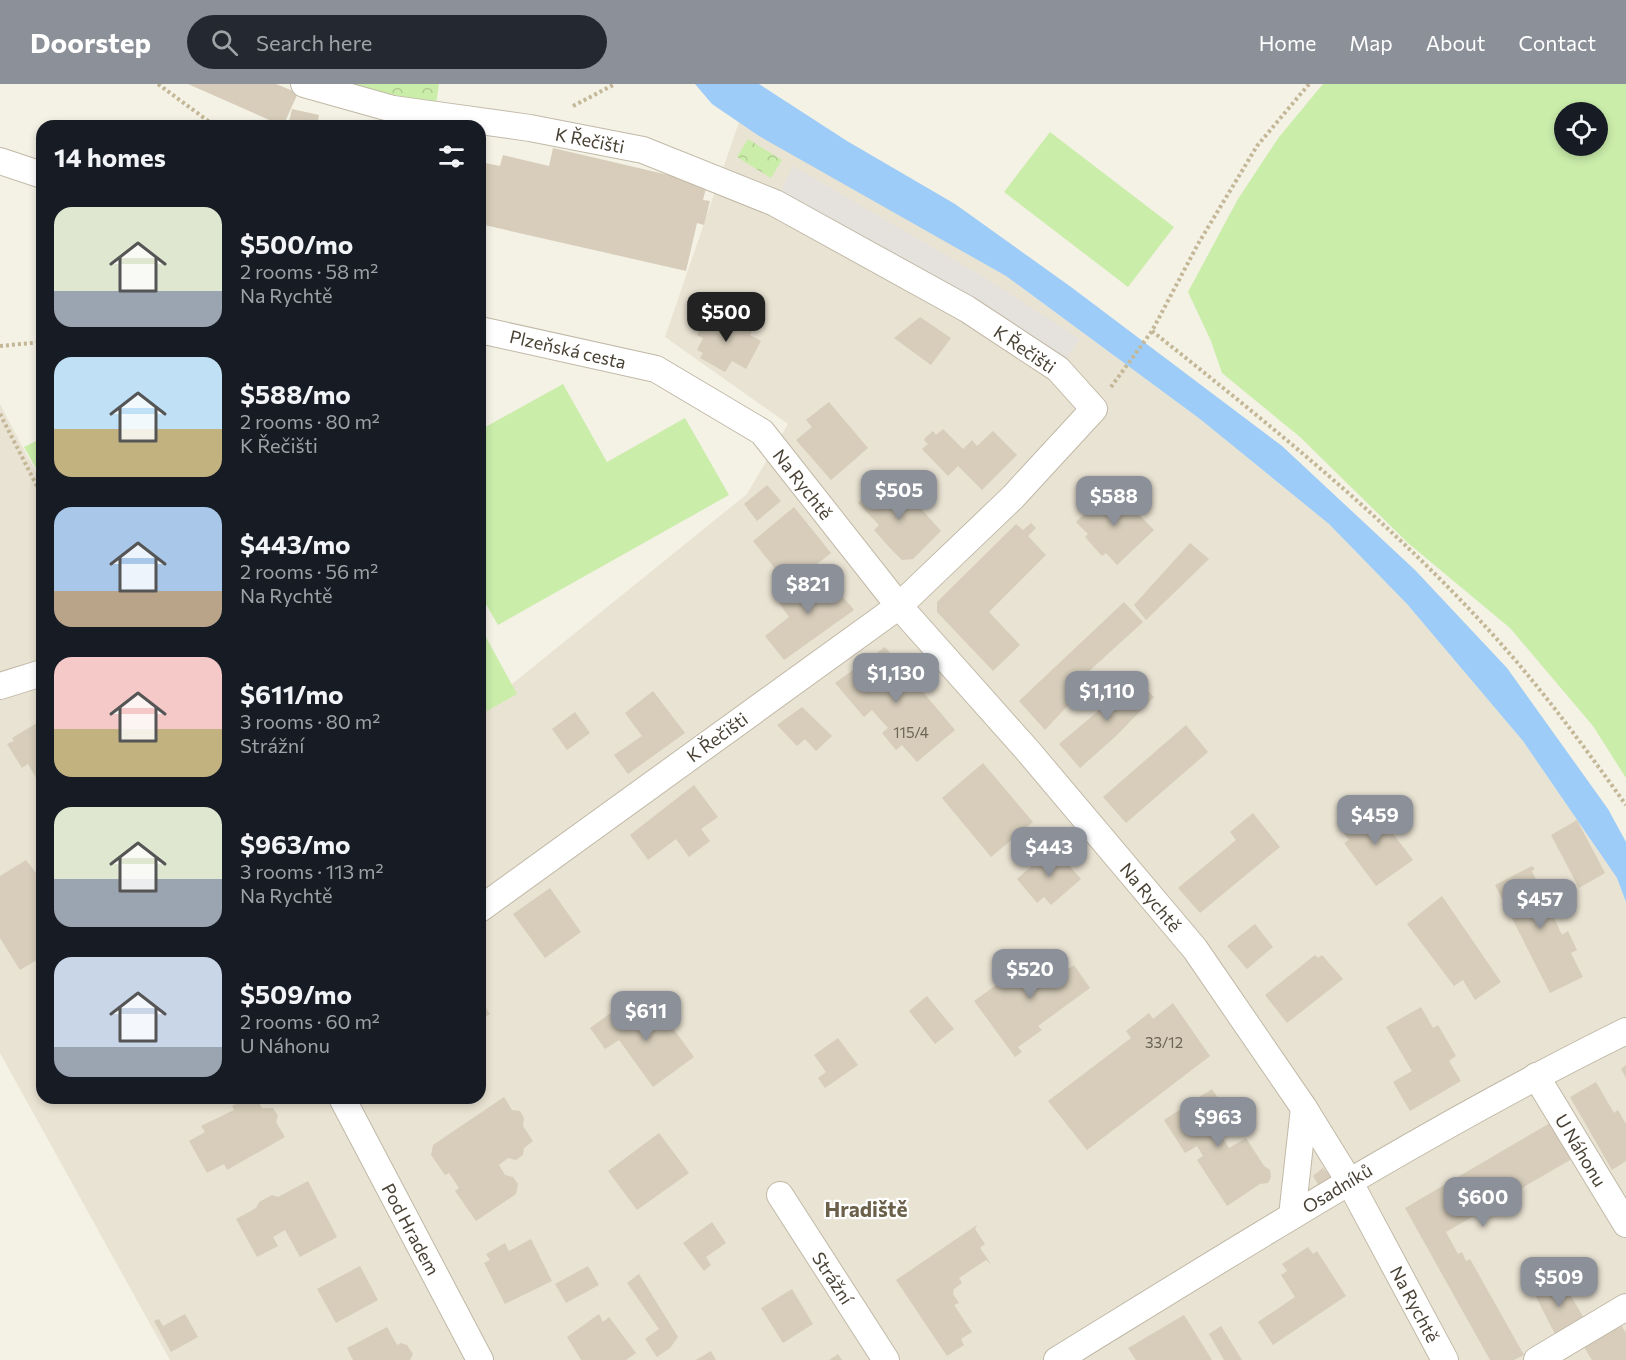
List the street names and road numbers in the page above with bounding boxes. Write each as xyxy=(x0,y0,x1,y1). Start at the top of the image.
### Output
street label: K Řečišti xyxy=(553,123,627,157)
street label: K Řečišti xyxy=(990,320,1060,378)
street label: Plzeňská cesta xyxy=(508,325,628,373)
street label: Na Rychtě xyxy=(769,444,837,524)
street label: K Řečišti xyxy=(682,707,752,767)
street label: Na Rychtě xyxy=(1116,858,1186,936)
street label: U Náhonu xyxy=(1551,1110,1611,1190)
street label: Osadníků xyxy=(1298,1159,1376,1217)
street label: Pod Hradem xyxy=(378,1179,444,1279)
street label: Strážní xyxy=(808,1248,859,1309)
street label: Na Rychtě xyxy=(1386,1262,1444,1346)

